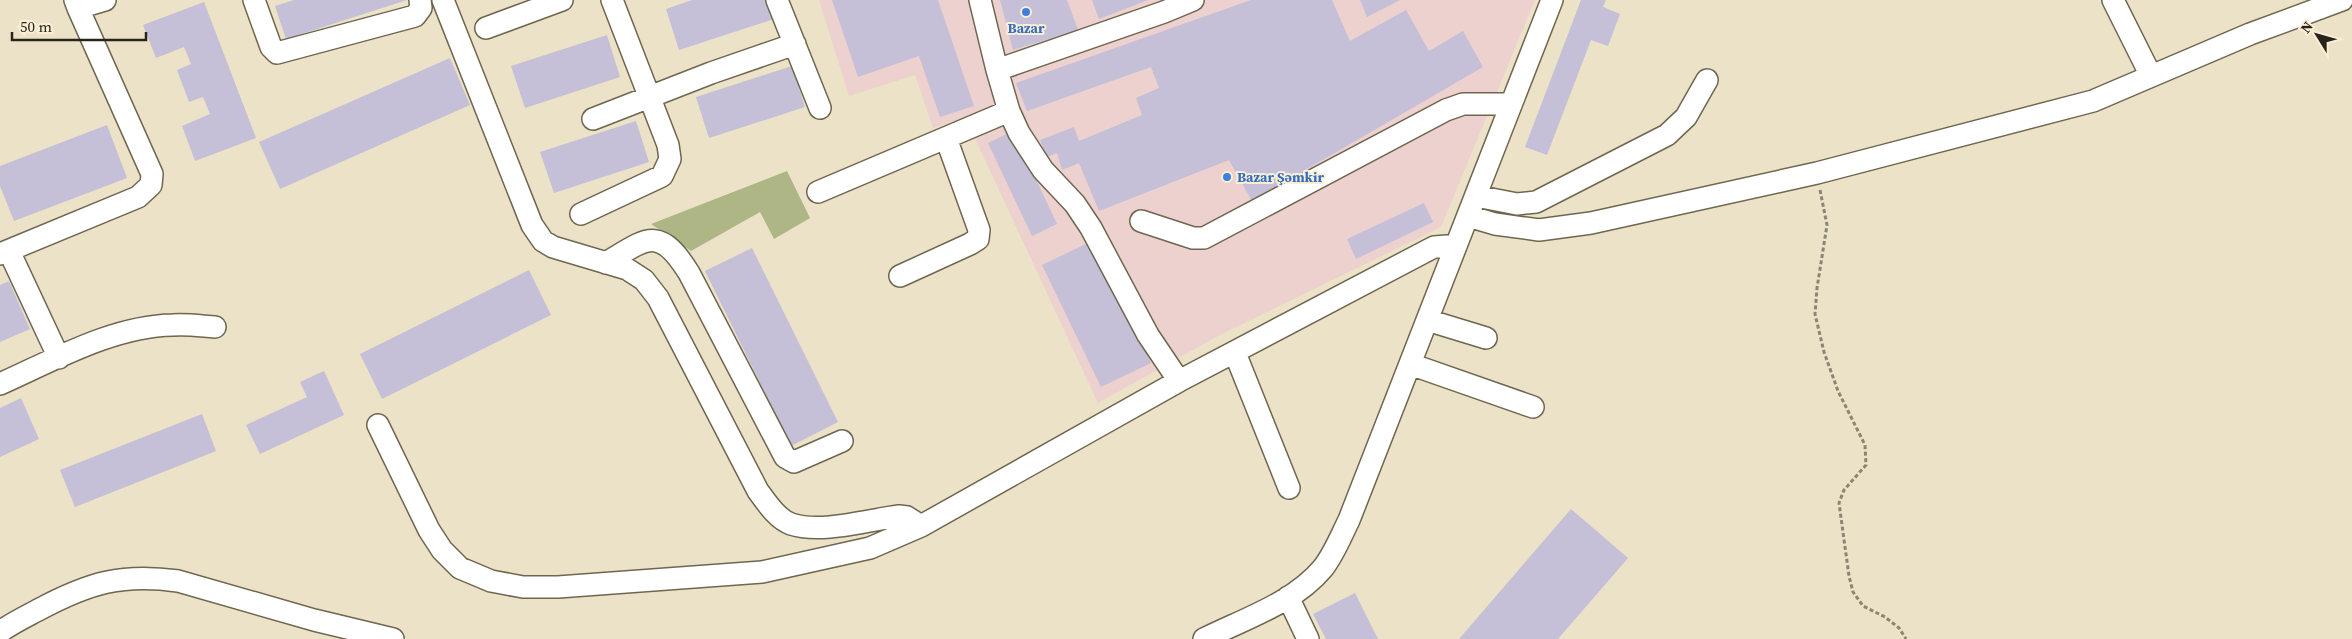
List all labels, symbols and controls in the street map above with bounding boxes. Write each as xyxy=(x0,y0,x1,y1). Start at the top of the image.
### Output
marker: Bazar xyxy=(1020,6,1032,18)
scale bar xyxy=(12,10,146,42)
north arrow xyxy=(2292,10,2342,60)
text: 50 m xyxy=(20,16,52,37)
text: N xyxy=(2296,17,2318,37)
place label: Bazar xyxy=(1008,18,1045,38)
place label: Bazar Şəmkir xyxy=(1237,167,1324,187)
marker: Bazar Şəmkir xyxy=(1221,171,1233,183)

